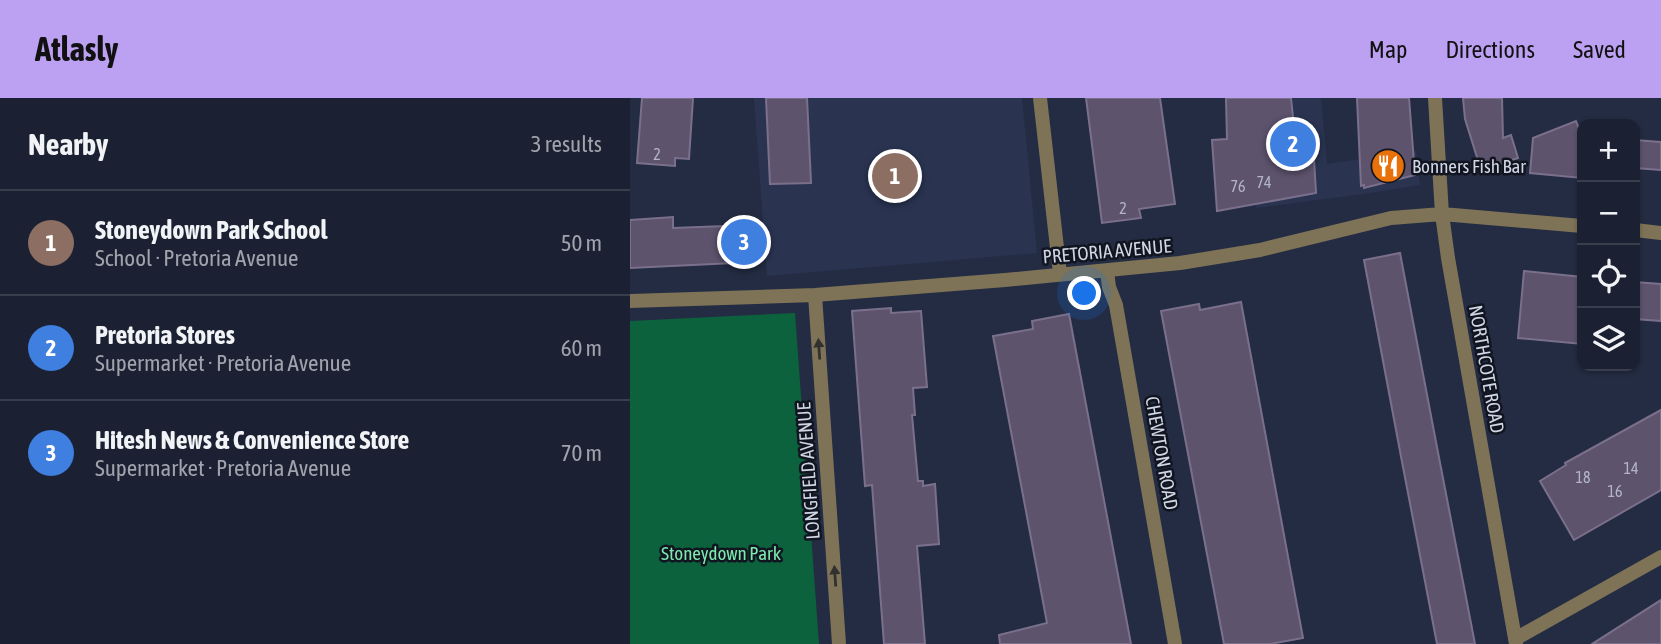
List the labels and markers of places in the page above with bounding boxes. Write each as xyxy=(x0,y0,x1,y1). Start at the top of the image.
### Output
pin: 2 xyxy=(1270,118,1316,170)
restaurant icon: Bonners Fish Bar xyxy=(1369,147,1407,185)
pin: 1 xyxy=(872,150,918,202)
place label: Bonners Fish Bar xyxy=(1412,155,1526,177)
pin: 3 xyxy=(721,216,767,268)

